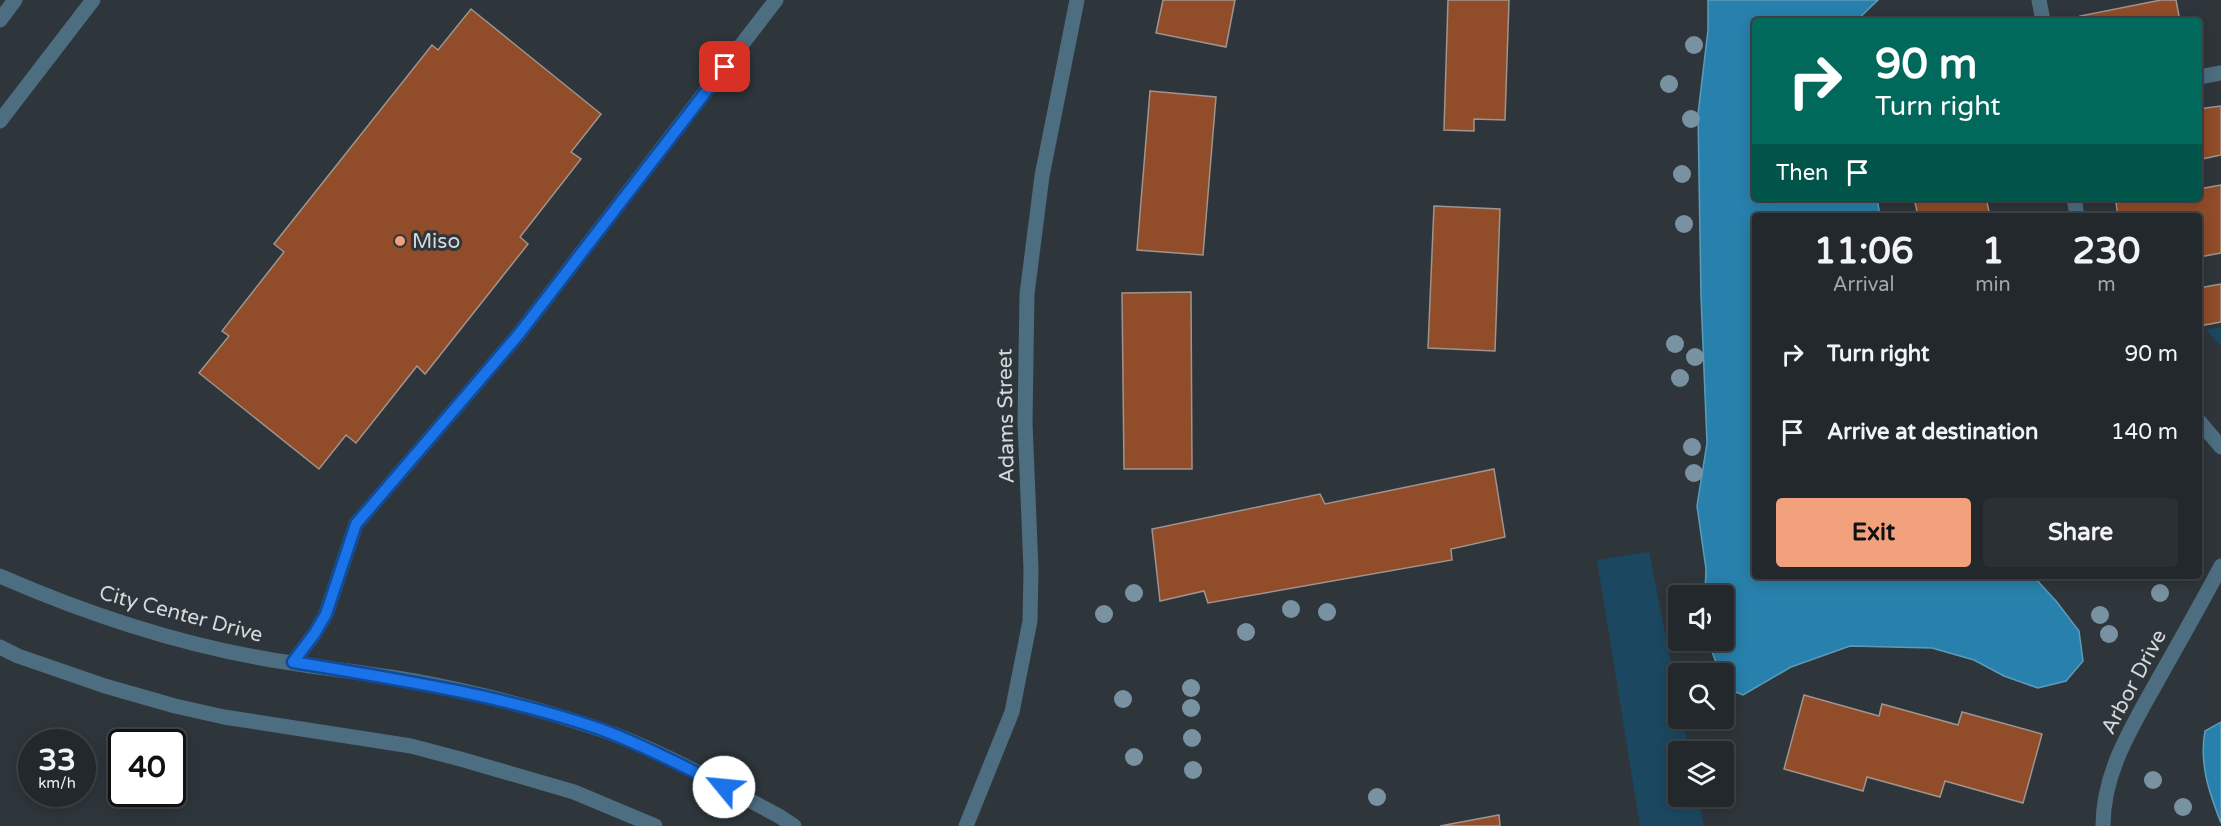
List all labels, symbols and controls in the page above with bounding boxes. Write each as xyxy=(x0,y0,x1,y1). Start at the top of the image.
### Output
text: 90 m xyxy=(1875,39,1977,90)
pin xyxy=(699,41,750,92)
icon: right xyxy=(1776,42,1854,120)
icon: arrive xyxy=(708,50,741,83)
text: Turn right xyxy=(1875,90,2001,123)
icon: arrive xyxy=(1841,156,1874,189)
text: Then xyxy=(1776,160,1829,186)
place label: Miso xyxy=(412,229,460,254)
text: 11:06 xyxy=(1814,230,1914,273)
text: 1 xyxy=(1982,230,2004,273)
text: 230 xyxy=(2072,230,2140,273)
marker: Miso xyxy=(393,234,407,248)
text: Arrival xyxy=(1833,273,1895,297)
text: min xyxy=(1975,273,2011,297)
text: m xyxy=(2097,273,2116,297)
icon: right xyxy=(1776,338,1809,371)
text: Turn right xyxy=(1827,341,1929,367)
text: 90 m xyxy=(2124,341,2178,367)
street label: Adams Street xyxy=(992,348,1020,484)
icon: arrive xyxy=(1776,416,1809,449)
text: Arrive at destination xyxy=(1827,419,2038,445)
text: 140 m xyxy=(2111,419,2178,445)
button: Exit xyxy=(1776,498,1971,567)
button: Share xyxy=(1983,498,2178,567)
street label: City Center Drive xyxy=(97,580,266,648)
map controls xyxy=(1668,585,1734,807)
button: sound xyxy=(1668,585,1734,651)
street label: Arbor Drive xyxy=(2096,625,2172,739)
button: search xyxy=(1668,663,1734,729)
speed limit sign: 40 xyxy=(108,729,186,807)
button: layers xyxy=(1668,741,1734,807)
text: 33 xyxy=(38,742,76,779)
position arrow xyxy=(692,755,756,819)
text: km/h xyxy=(38,774,76,792)

